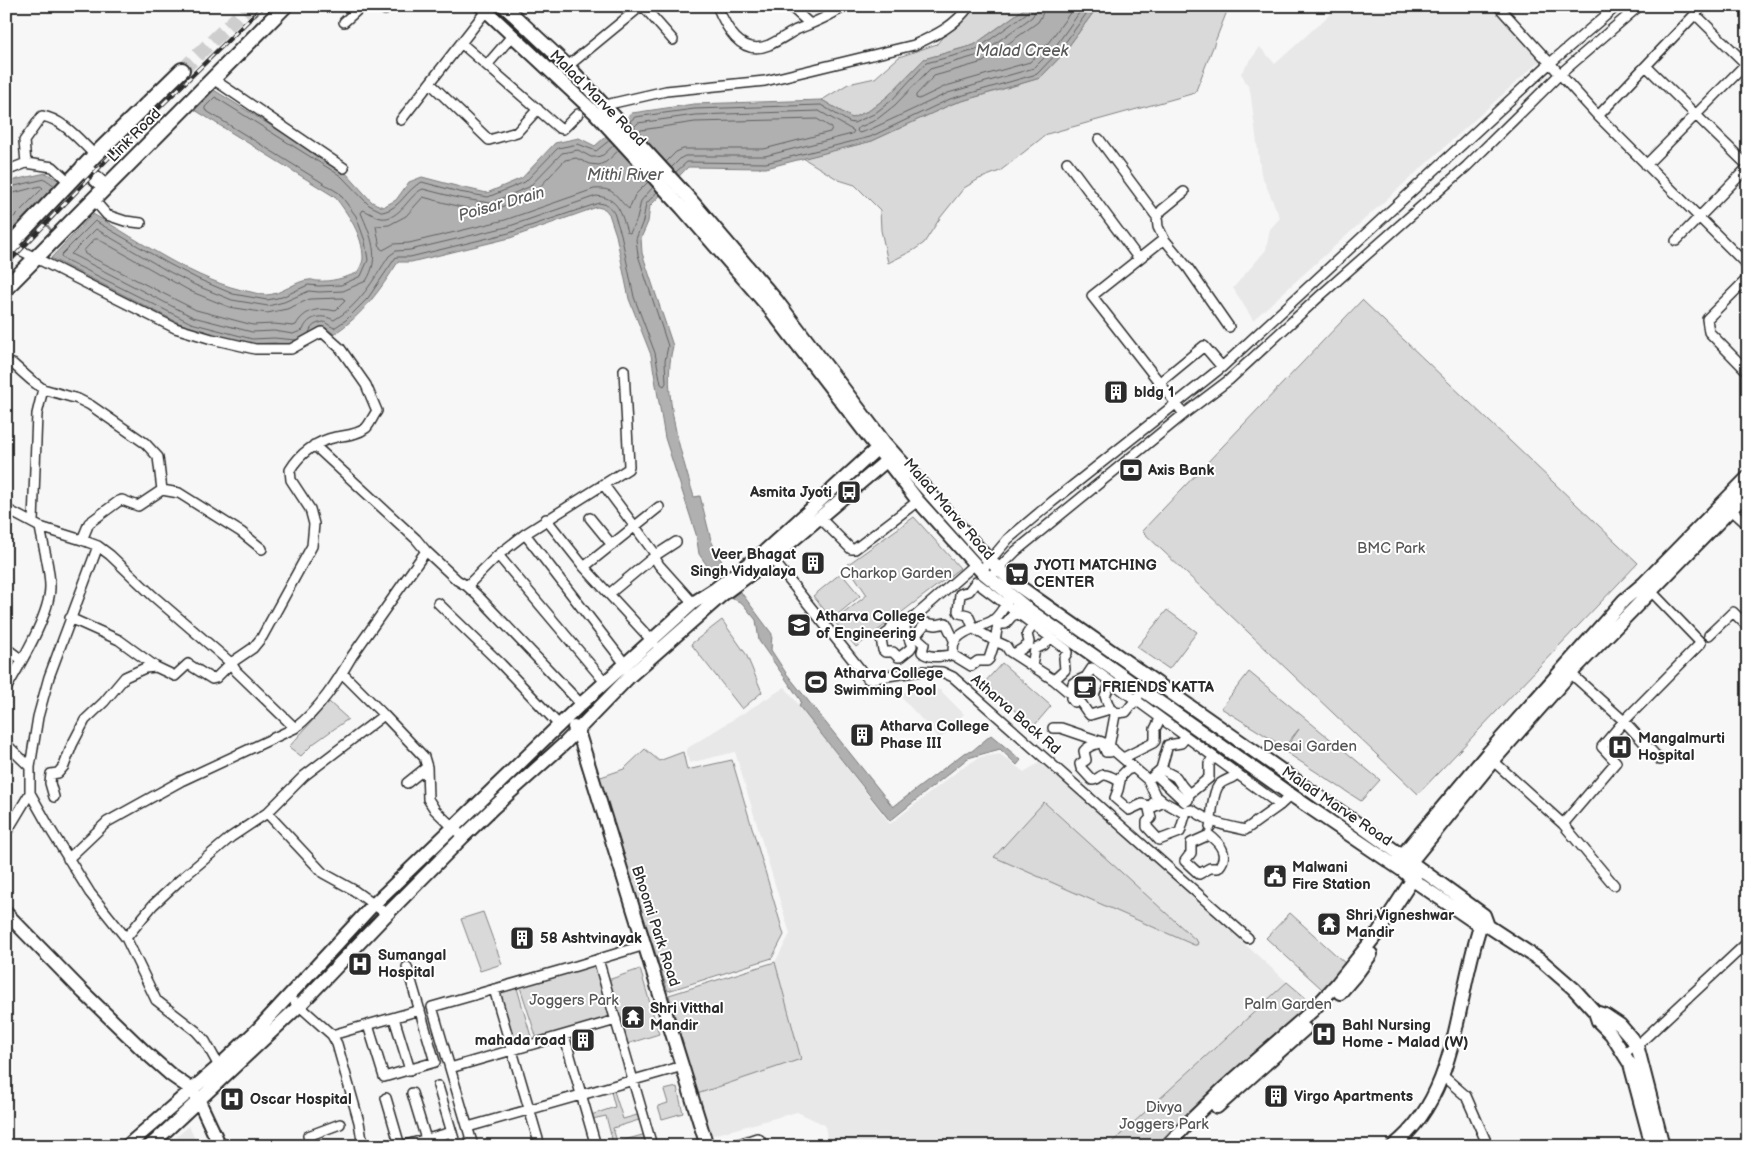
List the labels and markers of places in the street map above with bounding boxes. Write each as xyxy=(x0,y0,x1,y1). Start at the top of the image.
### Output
building icon: bldg 1 xyxy=(1103,379,1129,405)
place label: bldg 1 xyxy=(1134,383,1174,402)
bank icon: Axis Bank xyxy=(1118,457,1144,483)
place label: Axis Bank xyxy=(1147,461,1214,480)
bus stop icon: Asmita Jyoti xyxy=(836,479,862,505)
place label: Asmita Jyoti xyxy=(749,483,832,502)
place label: Veer Bhagat Singh Vidyalaya xyxy=(690,545,796,581)
building icon: Veer Bhagat Singh Vidyalaya xyxy=(800,550,826,576)
place label: JYOTI MATCHING CENTER xyxy=(1034,556,1157,592)
supermarket icon: JYOTI MATCHING CENTER xyxy=(1004,561,1030,587)
place label: Atharva College of Engineering xyxy=(815,607,925,643)
school or university icon: Atharva College of Engineering xyxy=(786,612,812,638)
place label: Atharva College Swimming Pool xyxy=(833,664,943,700)
sports icon: Atharva College Swimming Pool xyxy=(803,669,829,695)
cafe icon: FRIENDS KATTA xyxy=(1072,674,1098,700)
place label: FRIENDS KATTA xyxy=(1102,678,1215,697)
place label: Atharva College Phase III xyxy=(879,717,989,753)
building icon: Atharva College Phase III xyxy=(849,722,875,748)
place label: Mangalmurti Hospital xyxy=(1638,729,1725,765)
hospital icon: Mangalmurti Hospital xyxy=(1607,734,1633,760)
place label: Malwani Fire Station xyxy=(1292,858,1371,894)
public building icon: Malwani Fire Station xyxy=(1262,863,1288,889)
place label: Shri Vigneshwar Mandir xyxy=(1346,906,1455,942)
temple icon: Shri Vigneshwar Mandir xyxy=(1316,911,1342,937)
building icon: 58 Ashtvinayak xyxy=(509,925,535,951)
place label: 58 Ashtvinayak xyxy=(540,929,642,948)
place label: Sumangal Hospital xyxy=(378,946,446,982)
hospital icon: Sumangal Hospital xyxy=(347,951,373,977)
place label: Shri Vitthal Mandir xyxy=(650,999,724,1035)
temple icon: Shri Vitthal Mandir xyxy=(620,1004,646,1030)
place label: Bahl Nursing Home - Malad (W) xyxy=(1342,1016,1468,1052)
hospital icon: Bahl Nursing Home - Malad (W) xyxy=(1311,1021,1337,1047)
building icon: mahada road xyxy=(570,1027,596,1053)
place label: mahada road xyxy=(475,1031,566,1050)
building icon: Virgo Apartments xyxy=(1263,1083,1289,1109)
hospital icon: Oscar Hospital xyxy=(219,1086,245,1112)
place label: Virgo Apartments xyxy=(1294,1087,1413,1106)
place label: Oscar Hospital xyxy=(250,1090,352,1109)

